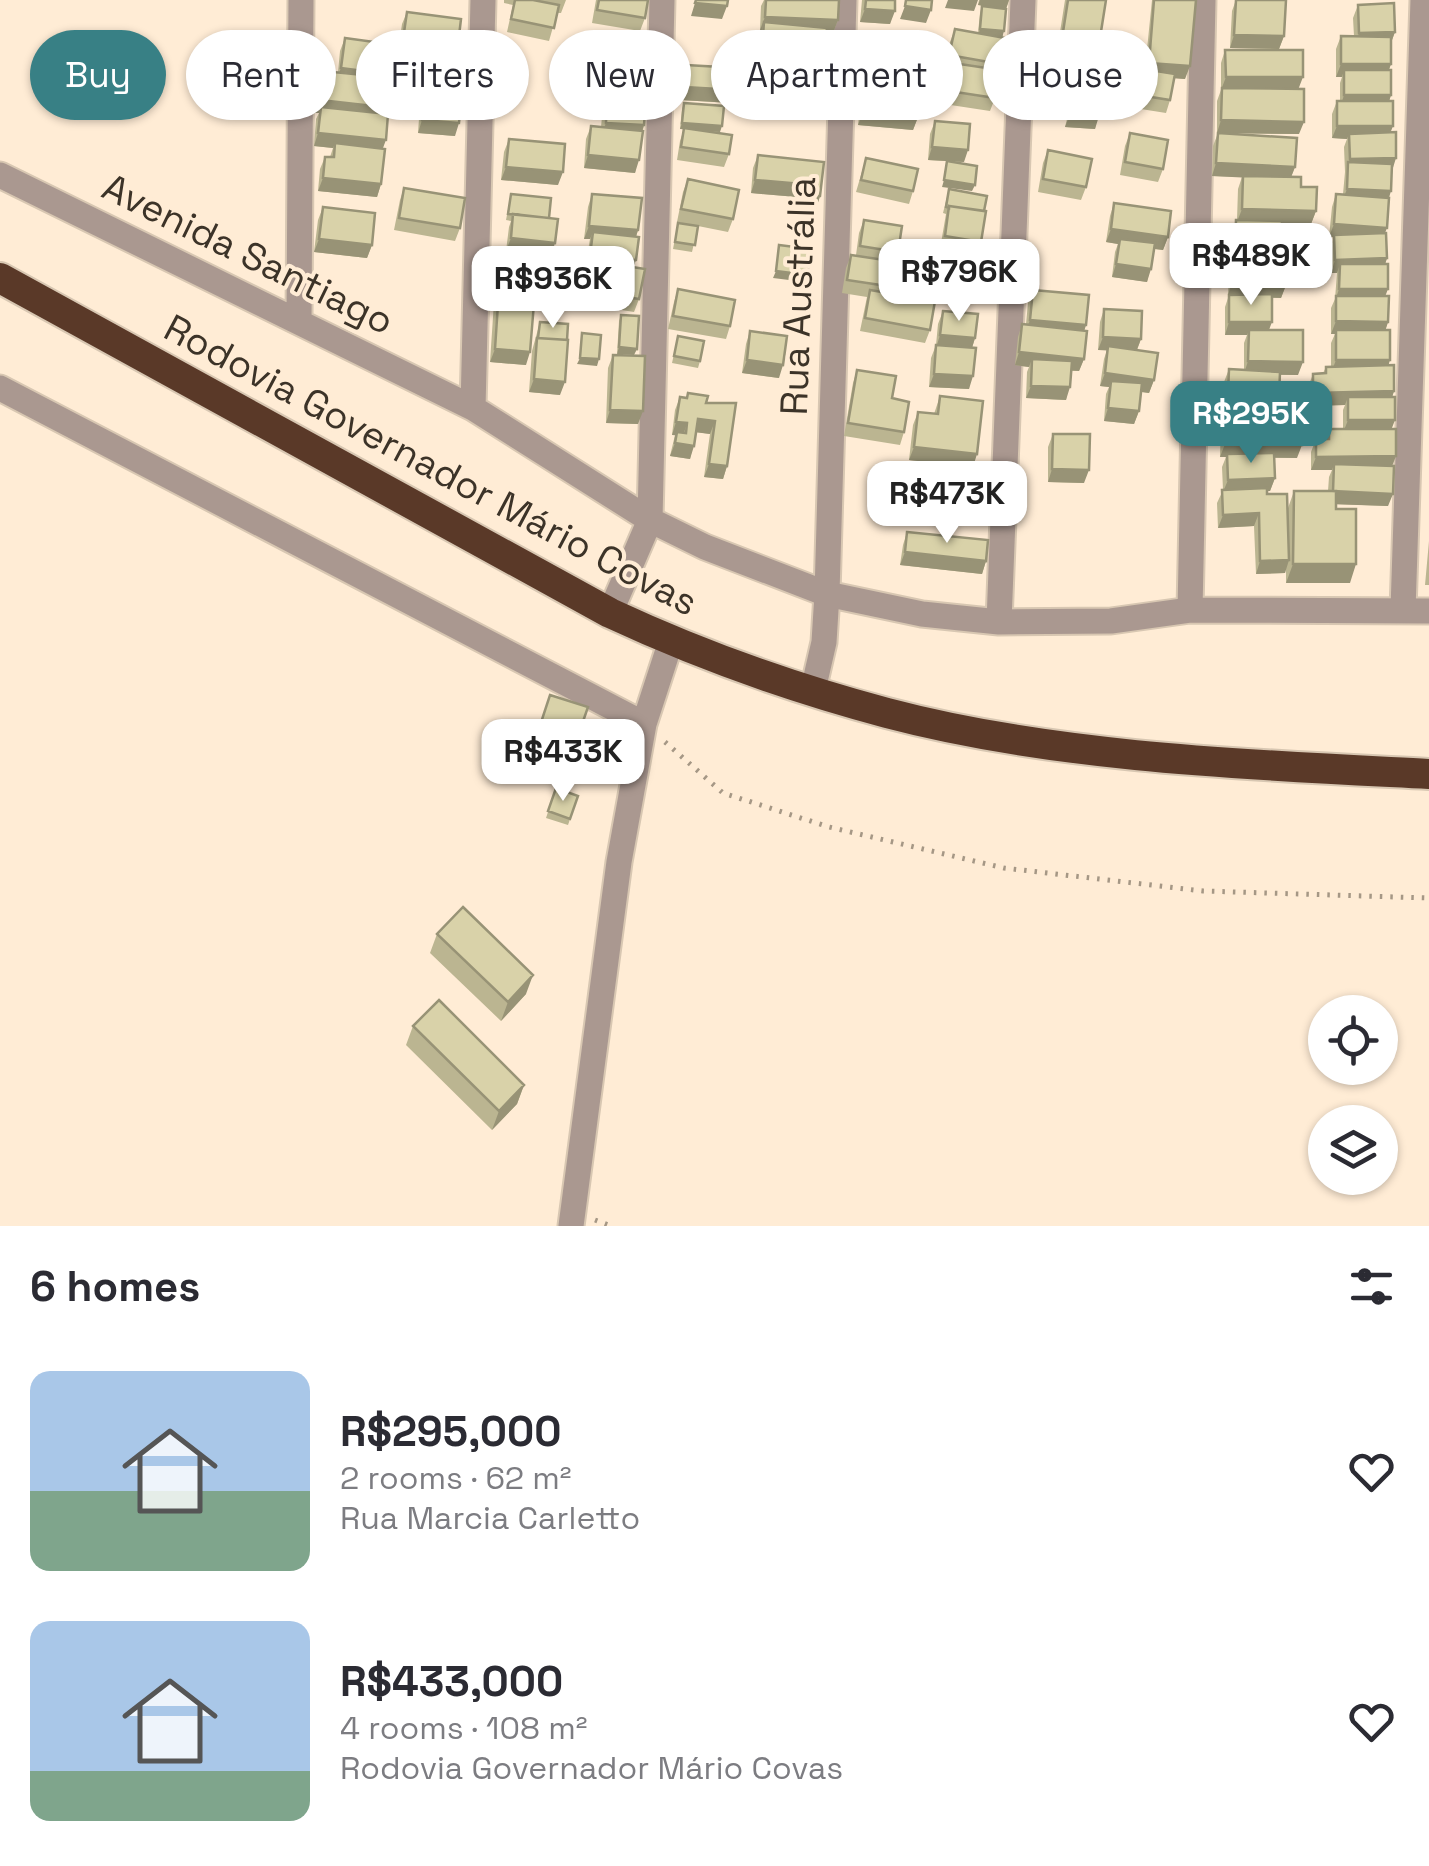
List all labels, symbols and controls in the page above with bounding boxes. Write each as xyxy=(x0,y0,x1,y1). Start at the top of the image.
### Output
chip: Buy xyxy=(30,30,166,120)
chip: Rent xyxy=(186,30,336,120)
chip: Filters xyxy=(356,30,529,120)
chip: New xyxy=(549,30,691,120)
chip: Apartment xyxy=(711,30,963,120)
chip: House xyxy=(983,30,1158,120)
street label: Avenida Santiago xyxy=(95,163,401,345)
street label: Rua Austrália xyxy=(770,176,826,416)
pin: R$489K xyxy=(1170,223,1332,308)
text: R$489K xyxy=(1192,235,1310,275)
pin: R$796K xyxy=(878,239,1040,324)
pin: R$936K xyxy=(472,246,634,331)
text: R$796K xyxy=(901,251,1017,291)
text: R$936K xyxy=(494,258,612,298)
street label: Rodovia Governador Mário Covas xyxy=(156,304,706,626)
pin: R$295K xyxy=(1170,381,1332,466)
text: R$295K xyxy=(1192,393,1310,433)
pin: R$473K xyxy=(866,461,1028,546)
text: R$473K xyxy=(889,473,1005,513)
pin: R$433K xyxy=(482,719,644,804)
text: R$433K xyxy=(504,731,622,771)
map controls xyxy=(1308,995,1398,1195)
button: locate xyxy=(1308,995,1398,1085)
button: layers xyxy=(1308,1105,1398,1195)
icon: filters xyxy=(1344,1259,1399,1314)
text: 6 homes xyxy=(30,1260,200,1313)
text: R$295,000 xyxy=(340,1405,561,1458)
icon: home xyxy=(110,1411,230,1531)
icon: heart xyxy=(1344,1444,1399,1499)
text: 2 rooms · 62 m² xyxy=(340,1458,572,1498)
text: Rua Marcia Carletto xyxy=(340,1498,640,1538)
text: R$433,000 xyxy=(340,1655,563,1708)
icon: home xyxy=(110,1661,230,1781)
icon: heart xyxy=(1344,1694,1399,1749)
text: 4 rooms · 108 m² xyxy=(340,1708,587,1748)
text: Rodovia Governador Mário Covas xyxy=(340,1748,843,1788)

